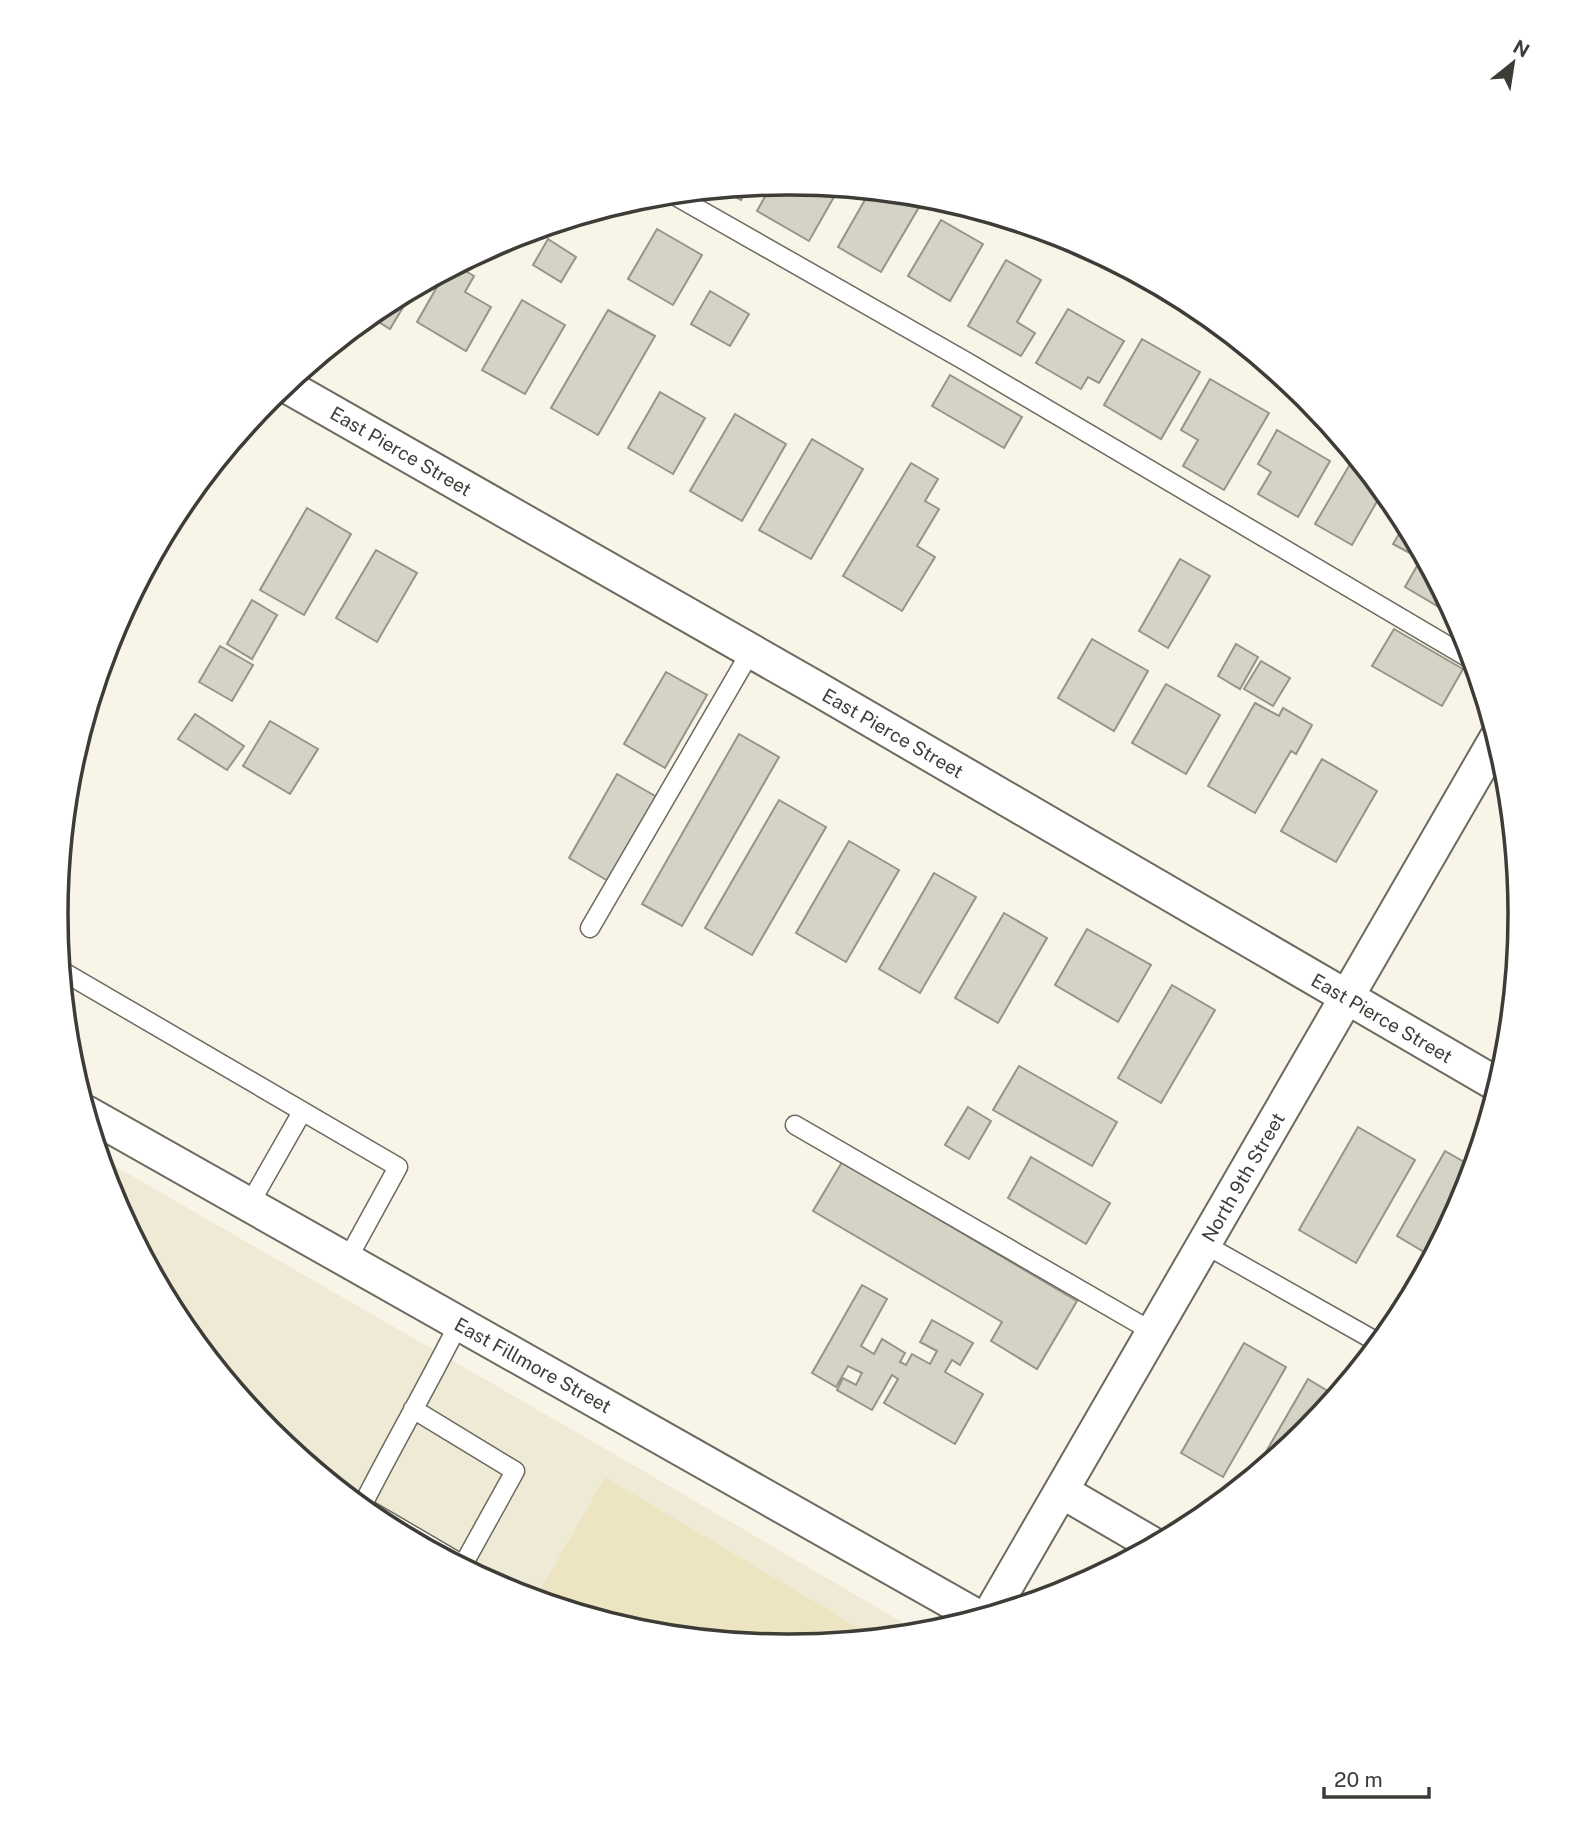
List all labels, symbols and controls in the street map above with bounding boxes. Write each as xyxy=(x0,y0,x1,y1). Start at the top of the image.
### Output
north arrow xyxy=(1478,28,1548,98)
text: N xyxy=(1510,35,1533,62)
street label: East Pierce Street xyxy=(327,402,475,500)
street label: East Pierce Street xyxy=(819,684,967,782)
street label: East Pierce Street xyxy=(1308,969,1456,1067)
street label: North 9th Street xyxy=(1197,1109,1289,1245)
street label: East Fillmore Street xyxy=(451,1313,615,1417)
scale bar xyxy=(1324,1756,1429,1800)
text: 20 m xyxy=(1334,1767,1383,1792)

